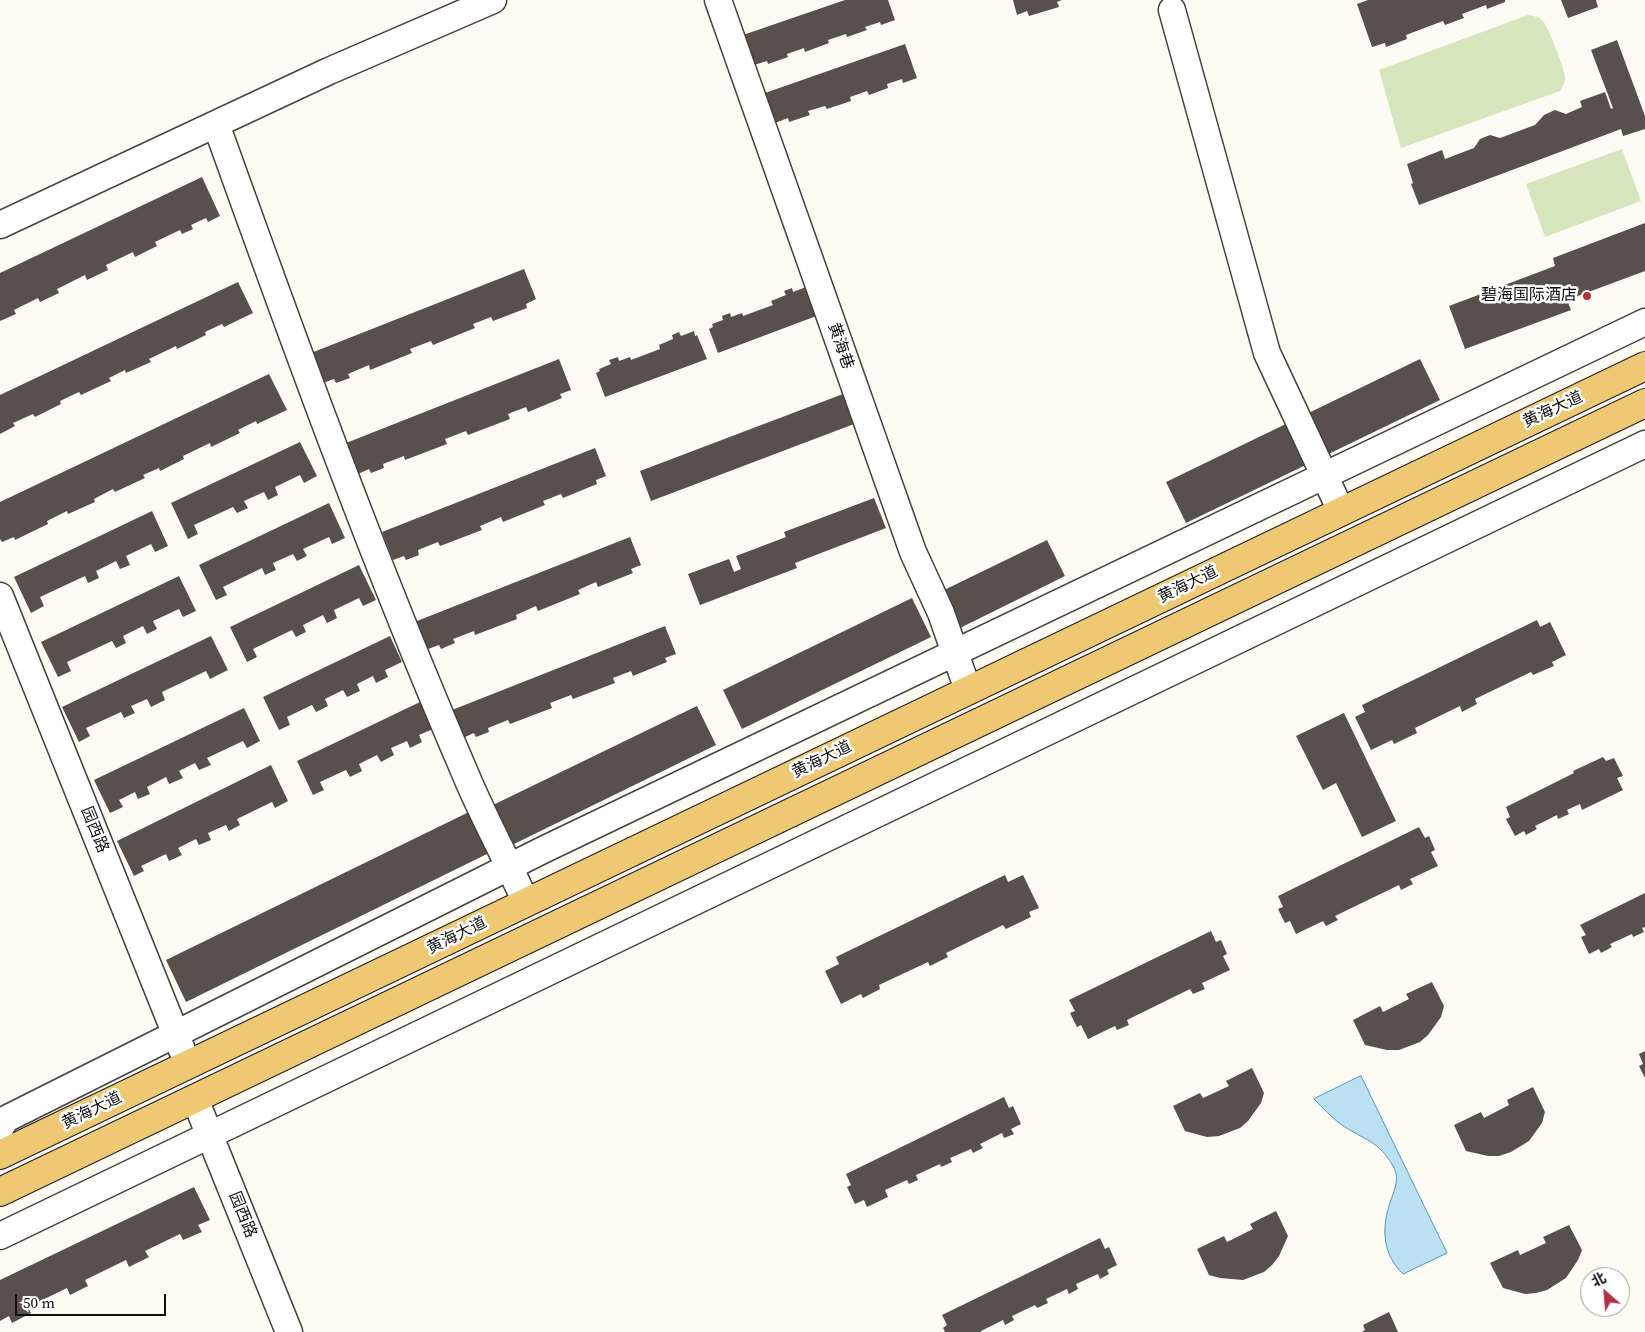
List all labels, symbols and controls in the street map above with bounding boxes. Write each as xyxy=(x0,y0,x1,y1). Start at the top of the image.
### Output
place label: 碧海国际酒店 xyxy=(1481,286,1577,306)
marker: 碧海国际酒店 xyxy=(1581,290,1593,302)
street label: 黄海巷 xyxy=(823,320,857,372)
street label: 黄海大道 xyxy=(1520,388,1586,432)
street label: 黄海大道 xyxy=(1155,562,1221,608)
street label: 黄海大道 xyxy=(789,737,855,783)
street label: 园西路 xyxy=(76,804,112,856)
street label: 黄海大道 xyxy=(424,913,490,959)
street label: 黄海大道 xyxy=(59,1088,125,1134)
street label: 园西路 xyxy=(224,1189,260,1241)
north arrow xyxy=(1580,1267,1630,1317)
text: 北 xyxy=(1588,1267,1609,1292)
scale bar xyxy=(18,1284,169,1316)
text: 50 m xyxy=(23,1292,55,1313)

